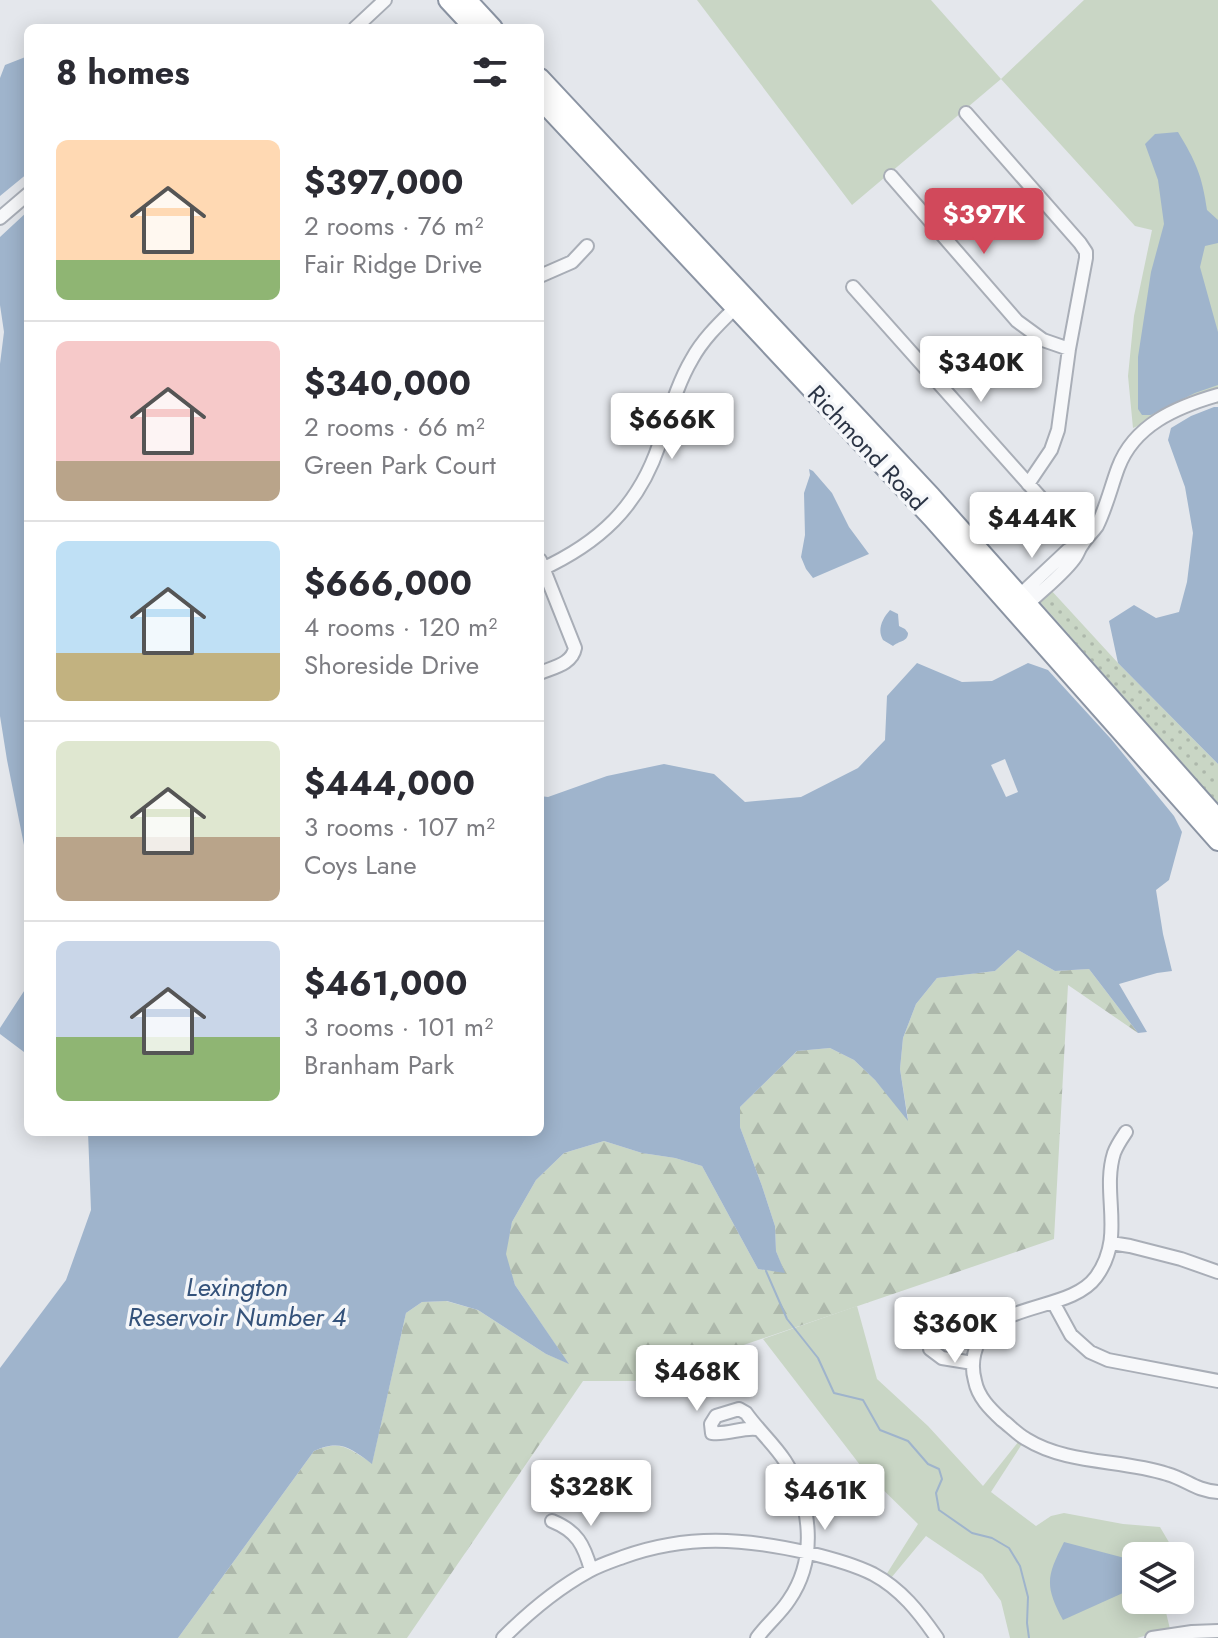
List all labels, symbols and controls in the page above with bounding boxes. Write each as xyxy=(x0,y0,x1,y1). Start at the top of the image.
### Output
text: 8 homes xyxy=(56,48,190,97)
icon: filters xyxy=(468,50,512,94)
text: $397,000 xyxy=(304,158,464,207)
icon: home xyxy=(120,172,216,268)
pin: $397K xyxy=(928,188,1040,256)
text: $397K xyxy=(943,195,1025,233)
text: 2 rooms · 76 m² xyxy=(304,207,483,245)
text: Fair Ridge Drive xyxy=(304,245,482,283)
pin: $340K xyxy=(925,336,1037,404)
text: $340K xyxy=(938,343,1024,381)
text: $340,000 xyxy=(304,359,471,408)
icon: home xyxy=(120,373,216,469)
street label: Richmond Road xyxy=(800,377,935,518)
pin: $666K xyxy=(616,393,728,461)
text: $666K xyxy=(629,400,715,438)
text: 2 rooms · 66 m² xyxy=(304,408,485,446)
text: Green Park Court xyxy=(304,446,496,484)
pin: $444K xyxy=(976,492,1088,560)
text: $444K xyxy=(988,499,1076,537)
text: $666,000 xyxy=(304,559,472,608)
icon: home xyxy=(120,573,216,669)
text: 4 rooms · 120 m² xyxy=(304,608,497,646)
text: Shoreside Drive xyxy=(304,646,479,684)
text: $444,000 xyxy=(304,759,475,808)
icon: home xyxy=(120,773,216,869)
text: 3 rooms · 107 m² xyxy=(304,808,495,846)
text: Coys Lane xyxy=(304,846,417,884)
text: $461,000 xyxy=(304,959,467,1008)
icon: home xyxy=(120,973,216,1069)
text: 3 rooms · 101 m² xyxy=(304,1008,493,1046)
text: Branham Park xyxy=(304,1046,454,1084)
water label: Lexington Reservoir Number 4 xyxy=(128,1268,346,1336)
pin: $360K xyxy=(899,1297,1011,1365)
text: $360K xyxy=(912,1304,998,1342)
pin: $468K xyxy=(641,1345,753,1413)
text: $468K xyxy=(654,1352,740,1390)
pin: $328K xyxy=(535,1460,647,1528)
pin: $461K xyxy=(769,1464,881,1532)
text: $328K xyxy=(549,1467,633,1505)
text: $461K xyxy=(783,1471,867,1509)
map controls xyxy=(1122,1542,1194,1614)
button: layers xyxy=(1122,1542,1194,1614)

